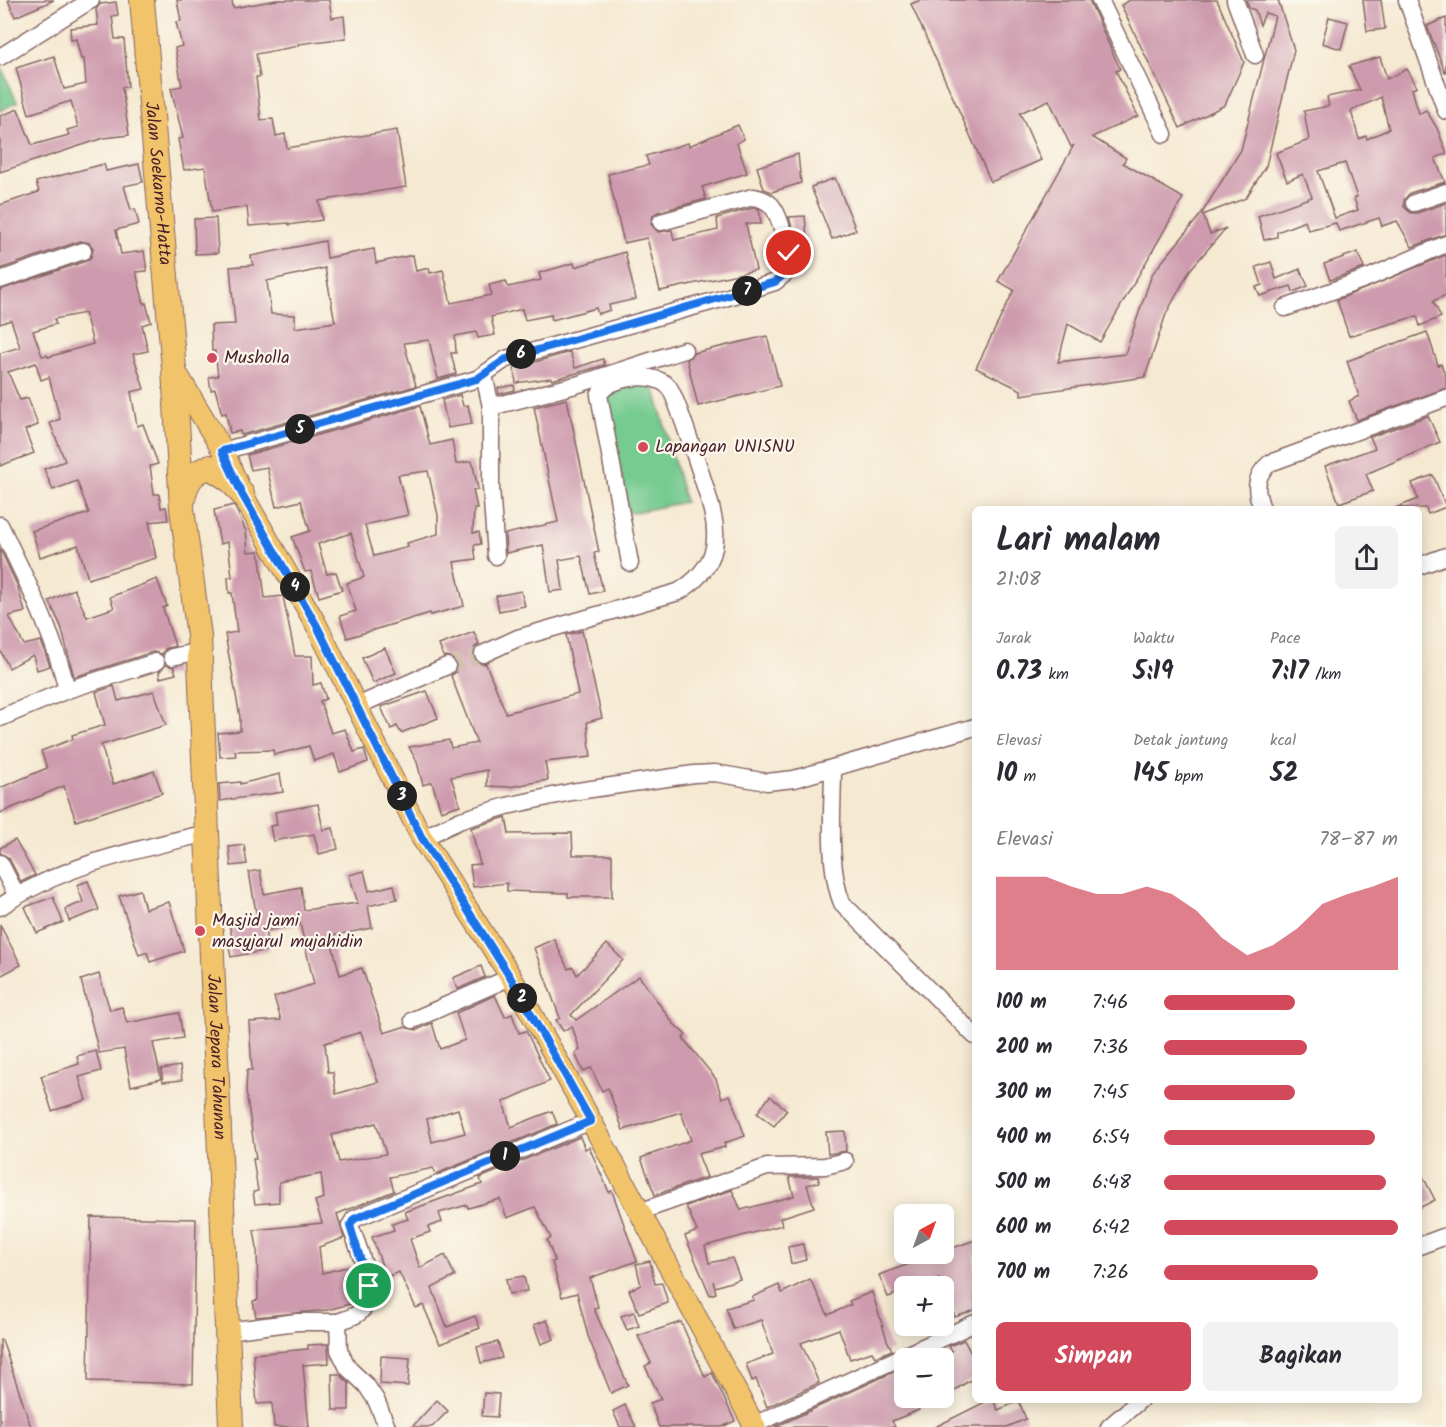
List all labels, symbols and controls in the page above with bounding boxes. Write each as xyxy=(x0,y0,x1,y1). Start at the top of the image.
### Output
street label: Jalan Soekarno-Hatta xyxy=(136,100,179,266)
pin xyxy=(763,227,814,278)
icon: check xyxy=(772,236,805,269)
pin: 7 xyxy=(732,276,762,306)
text: 7 xyxy=(743,278,751,303)
pin: 6 xyxy=(506,339,536,369)
text: 6 xyxy=(517,341,525,366)
place label: Musholla xyxy=(224,344,290,373)
marker: Musholla xyxy=(205,351,219,365)
pin: 5 xyxy=(285,414,315,444)
text: 5 xyxy=(296,416,304,441)
place label: Lapangan UNISNU xyxy=(655,433,795,462)
marker: Lapangan UNISNU xyxy=(636,440,650,454)
text: Lari malam xyxy=(996,515,1161,568)
button: share xyxy=(1335,526,1398,589)
text: 21:08 xyxy=(996,564,1041,596)
pin: 4 xyxy=(280,572,310,602)
text: 4 xyxy=(291,574,299,599)
text: Jarak xyxy=(996,626,1031,651)
text: Waktu xyxy=(1133,626,1174,651)
text: Pace xyxy=(1270,626,1301,651)
text: 0.73 xyxy=(996,651,1042,693)
text: 5:19 xyxy=(1133,651,1174,693)
text: 7:17 xyxy=(1270,651,1309,693)
text: km xyxy=(1042,662,1069,687)
text: /km xyxy=(1309,662,1341,687)
text: Elevasi xyxy=(996,728,1041,753)
text: Detak jantung xyxy=(1133,728,1228,753)
text: kcal xyxy=(1270,728,1296,753)
text: 10 xyxy=(996,753,1017,795)
text: 145 xyxy=(1133,753,1168,795)
text: 52 xyxy=(1270,753,1298,795)
text: m xyxy=(1017,764,1036,789)
text: bpm xyxy=(1168,764,1203,789)
pin: 3 xyxy=(387,781,417,811)
text: 3 xyxy=(398,783,406,808)
text: Elevasi xyxy=(996,824,1053,856)
text: 78–87 m xyxy=(1319,824,1398,856)
place label: Masjid jami masyjarul mujahidin xyxy=(212,907,363,957)
marker: Masjid jami masyjarul mujahidin xyxy=(193,924,207,938)
street label: Jalan Jepara Tahunan xyxy=(198,973,234,1140)
pin: 2 xyxy=(507,983,537,1013)
text: 2 xyxy=(517,985,527,1010)
text: 100 m xyxy=(996,987,1047,1019)
text: 7:46 xyxy=(1092,987,1128,1019)
text: 200 m xyxy=(996,1032,1052,1064)
text: 7:36 xyxy=(1092,1032,1129,1064)
text: 300 m xyxy=(996,1077,1052,1109)
text: 7:45 xyxy=(1092,1077,1128,1109)
text: 400 m xyxy=(996,1122,1052,1154)
text: 6:54 xyxy=(1092,1122,1130,1154)
pin: 1 xyxy=(490,1141,520,1171)
text: 1 xyxy=(503,1143,507,1168)
text: 500 m xyxy=(996,1167,1051,1199)
text: 6:48 xyxy=(1092,1167,1131,1199)
north arrow xyxy=(894,1204,954,1264)
map controls xyxy=(894,1204,954,1408)
text: 600 m xyxy=(996,1212,1051,1244)
text: 6:42 xyxy=(1092,1212,1131,1244)
text: 700 m xyxy=(996,1257,1050,1289)
text: 7:26 xyxy=(1092,1257,1129,1289)
pin xyxy=(343,1260,394,1311)
icon: arrive xyxy=(352,1269,385,1302)
button: + xyxy=(894,1276,954,1336)
button: Simpan xyxy=(996,1322,1191,1391)
button: Bagikan xyxy=(1203,1322,1398,1391)
button: − xyxy=(894,1348,954,1408)

